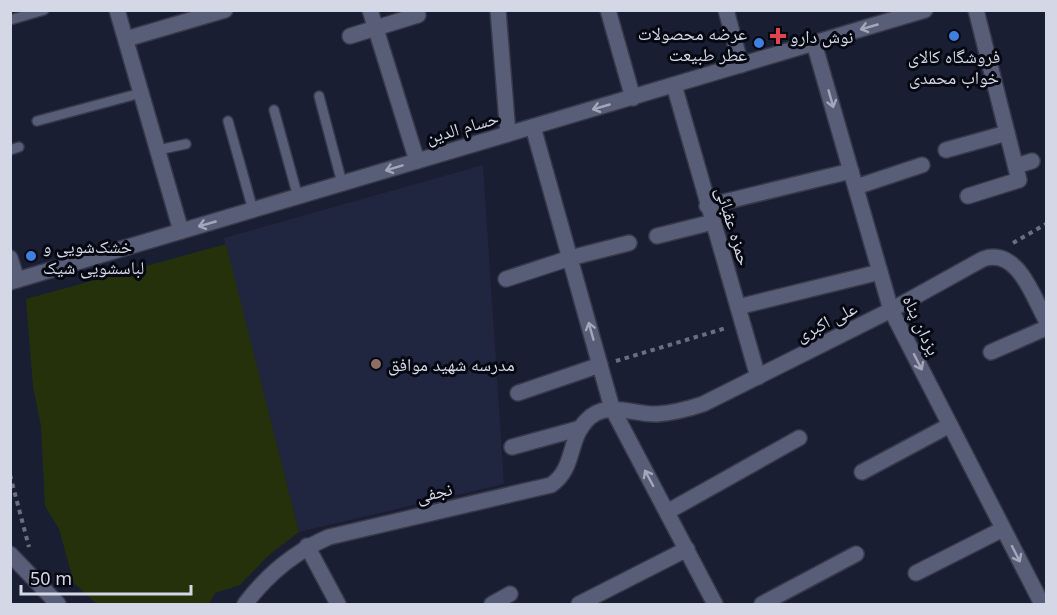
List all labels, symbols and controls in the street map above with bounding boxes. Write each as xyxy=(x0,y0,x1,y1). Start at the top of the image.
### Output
place label: عرضه محصولات عطر طبیعت xyxy=(638,21,747,66)
one-way arrow xyxy=(860,22,879,33)
place label: نوش دارو xyxy=(790,24,853,48)
marker: نوش دارو xyxy=(771,29,785,43)
marker: فروشگاه کالای خواب محمدی xyxy=(947,29,961,43)
marker: عرضه محصولات عطر طبیعت xyxy=(752,36,766,50)
place label: فروشگاه کالای خواب محمدی xyxy=(908,44,1000,89)
one-way arrow xyxy=(825,89,837,108)
one-way arrow xyxy=(592,102,611,113)
street label: حسام الدین xyxy=(423,105,502,150)
one-way arrow xyxy=(385,163,404,174)
street label: حمزه عقبائی xyxy=(711,184,757,268)
one-way arrow xyxy=(198,219,217,230)
place label: خشک‌شویی و لباسشویی شیک xyxy=(43,234,144,279)
marker: خشک‌شویی و لباسشویی شیک xyxy=(24,249,38,263)
street label: یزدان پناه xyxy=(898,291,946,359)
street label: علی اکبری xyxy=(791,295,861,347)
one-way arrow xyxy=(585,322,596,341)
place label: مدرسه شهید موافق xyxy=(388,352,515,376)
one-way arrow xyxy=(912,352,924,370)
marker: مدرسه شهید موافق xyxy=(369,357,383,371)
one-way arrow xyxy=(643,470,654,488)
street label: نجفی xyxy=(414,476,454,508)
one-way arrow xyxy=(1010,545,1022,562)
scale bar xyxy=(21,558,190,596)
text: 50 m xyxy=(30,566,72,590)

